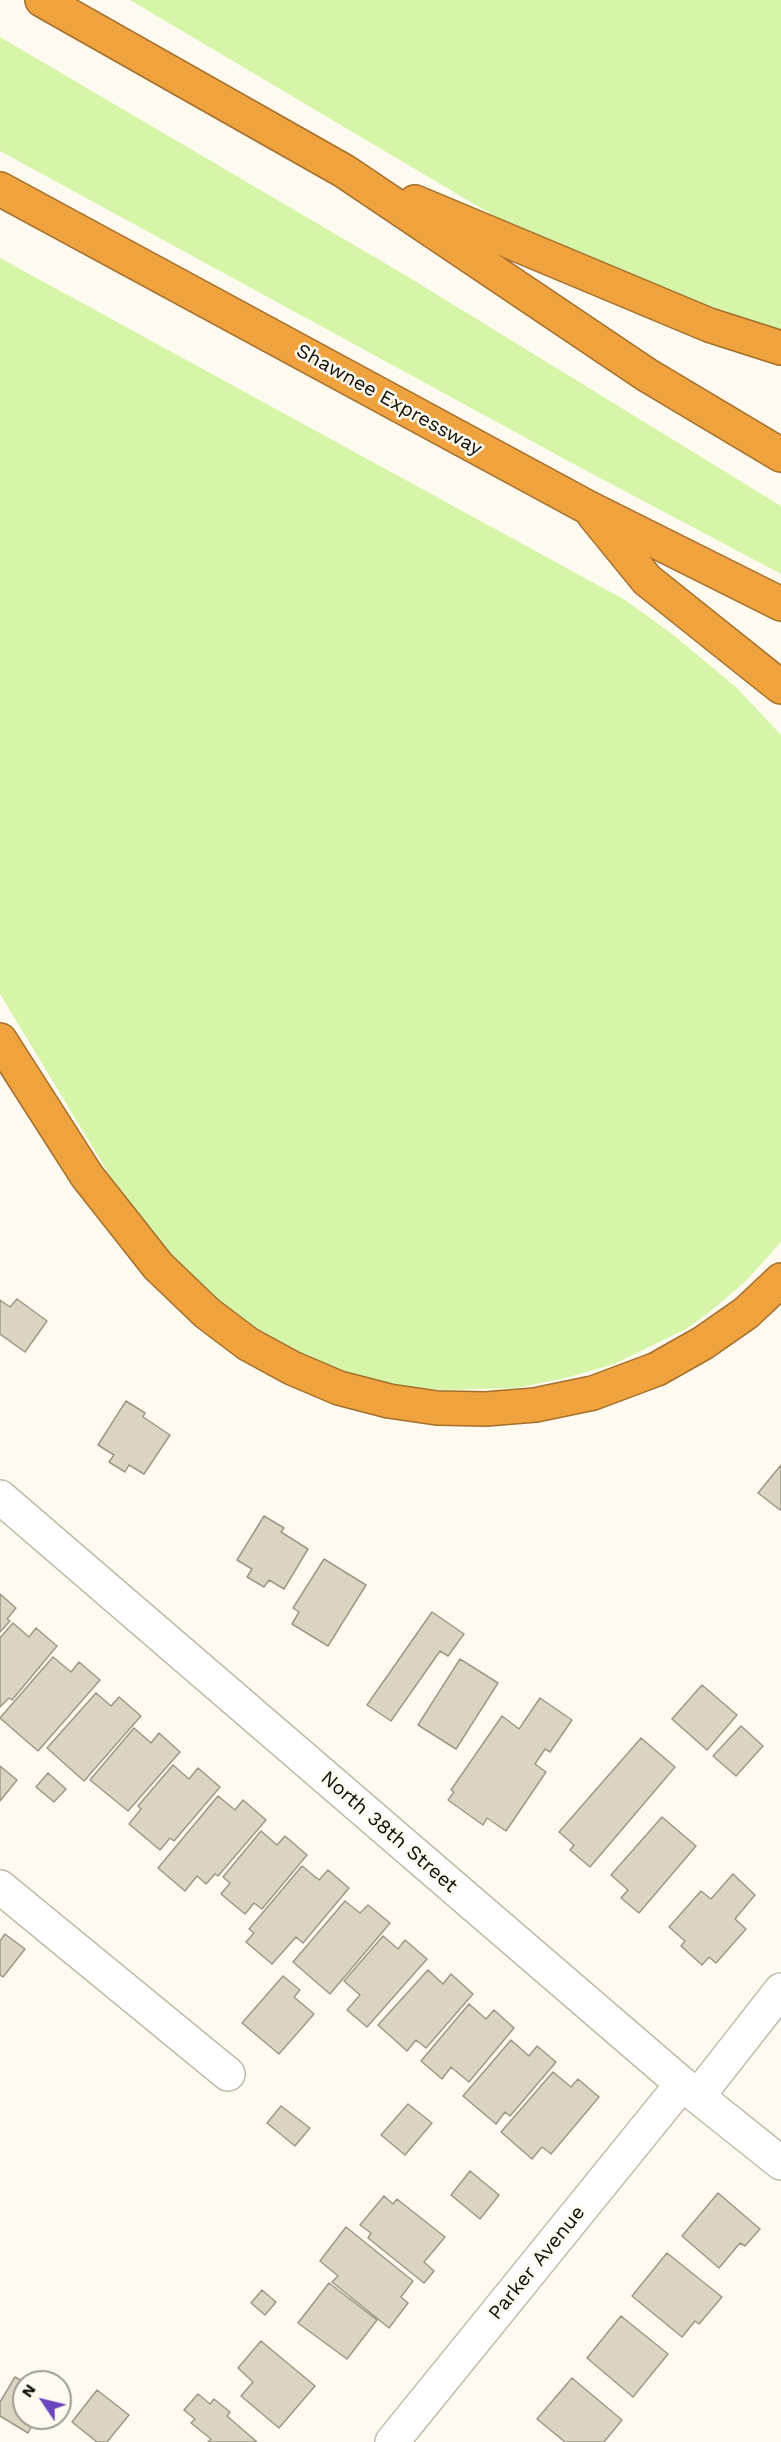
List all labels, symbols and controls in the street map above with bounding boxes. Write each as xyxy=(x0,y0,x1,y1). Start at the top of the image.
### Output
street label: Shawnee Expressway xyxy=(292,339,486,461)
street label: North 38th Street xyxy=(316,1766,462,1898)
street label: Parker Avenue xyxy=(484,2201,590,2325)
north arrow xyxy=(12,2370,72,2430)
text: N xyxy=(17,2380,40,2401)

